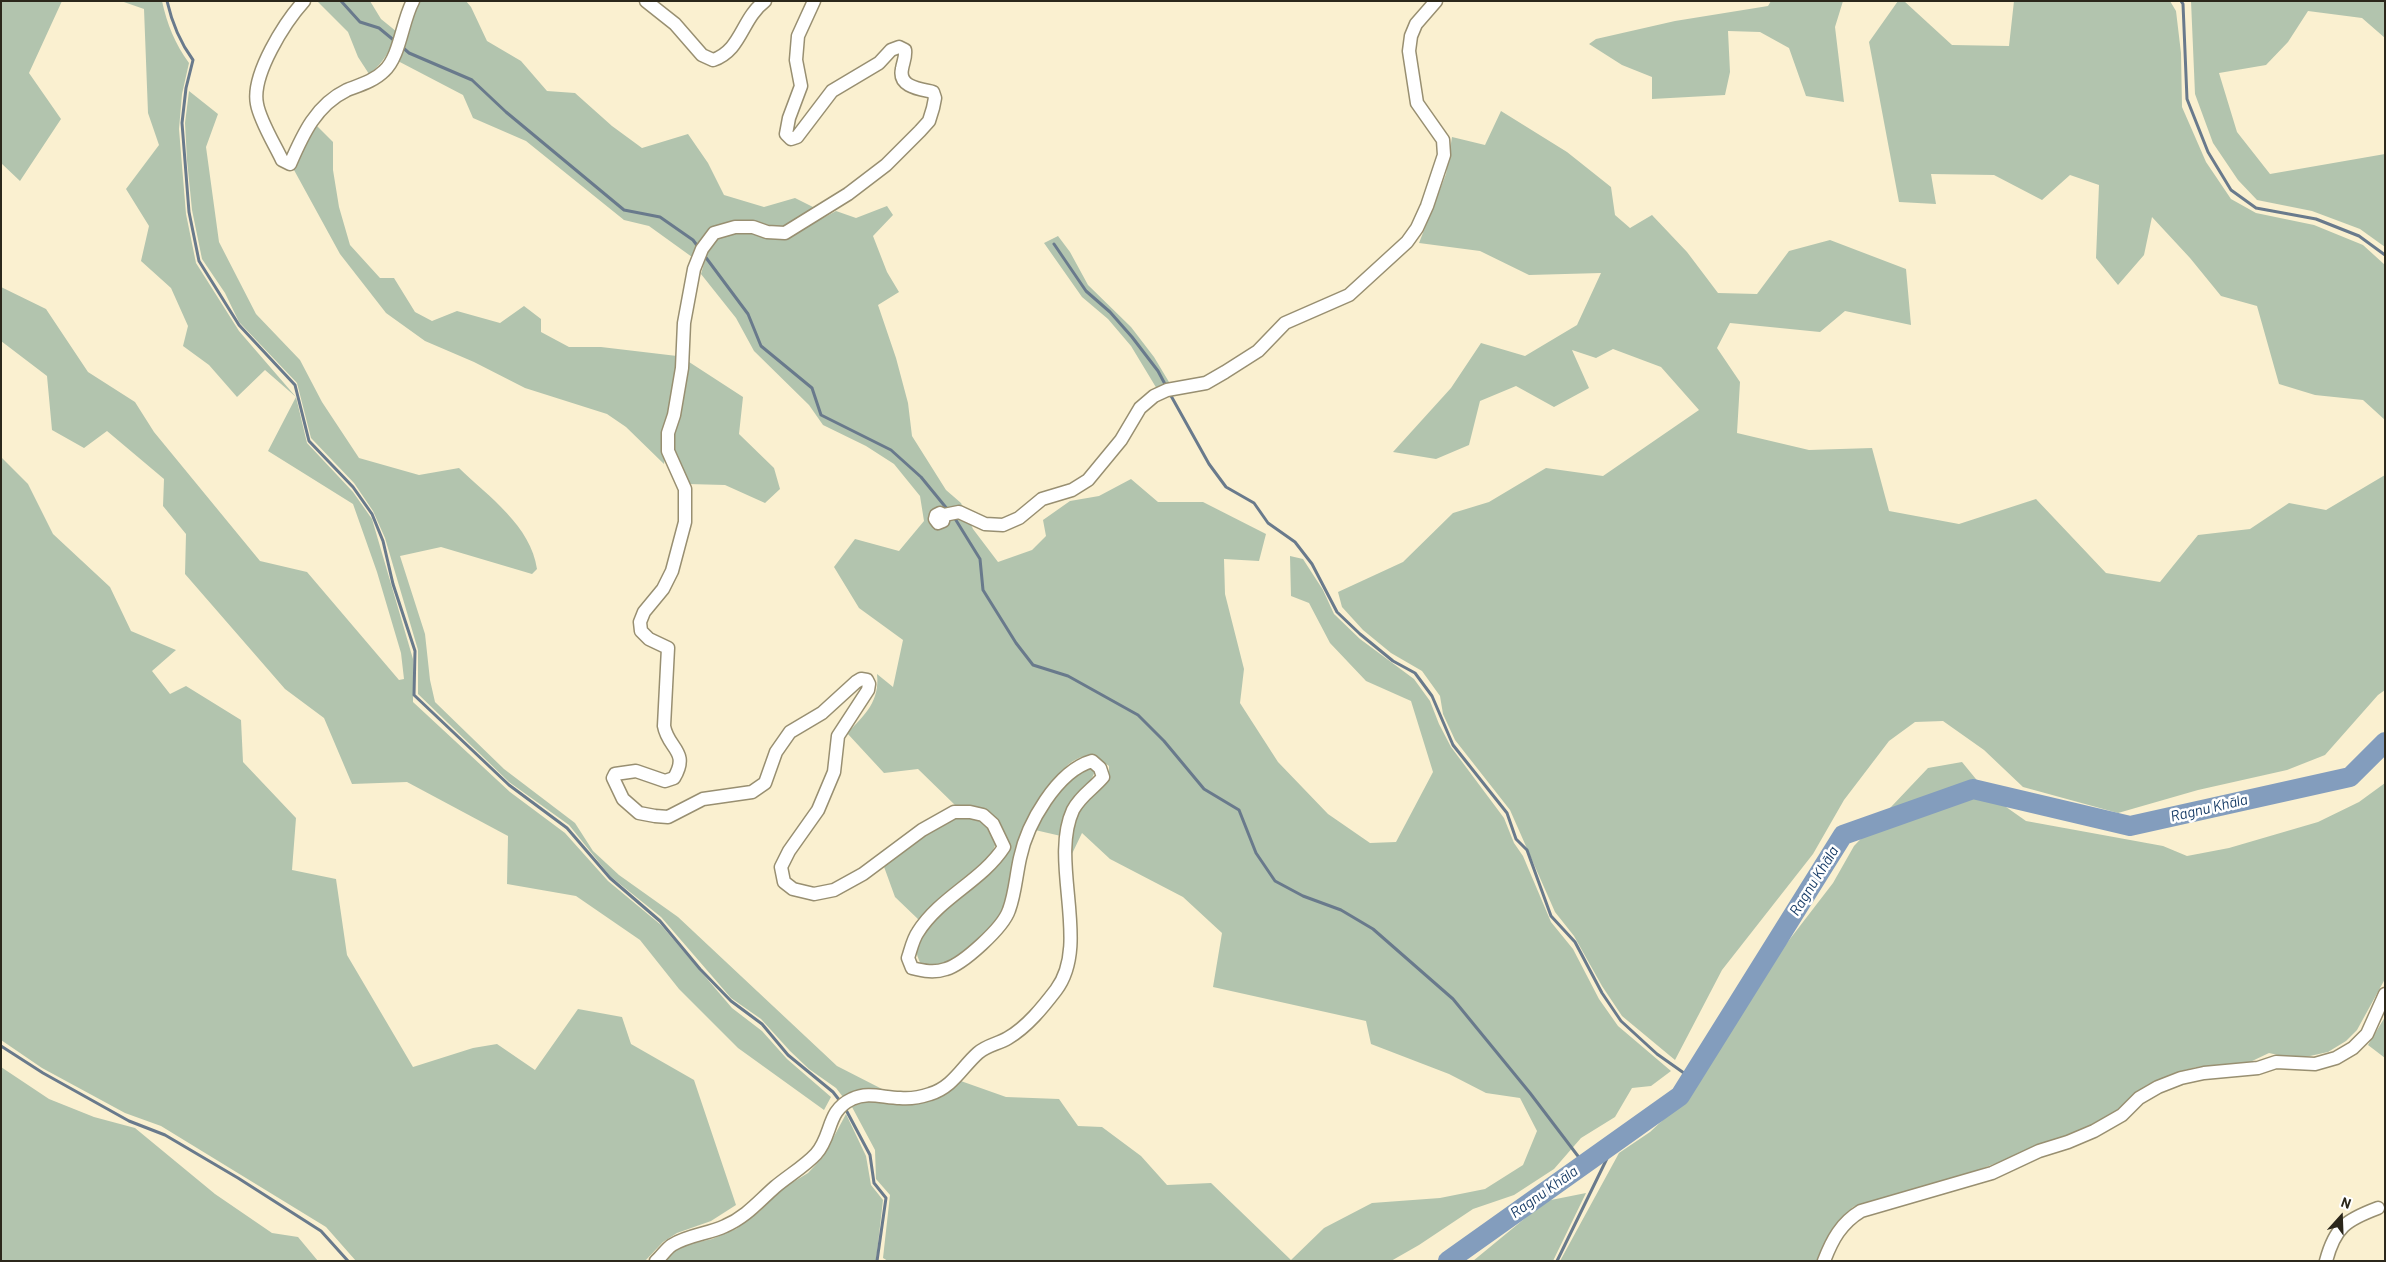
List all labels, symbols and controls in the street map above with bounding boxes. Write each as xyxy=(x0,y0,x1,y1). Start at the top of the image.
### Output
water label: Ragnu Khāla xyxy=(2169,790,2249,826)
water label: Ragnu Khāla xyxy=(1786,843,1842,919)
water label: Ragnu Khāla xyxy=(1507,1162,1581,1222)
north arrow xyxy=(2316,1192,2366,1242)
text: N xyxy=(2339,1193,2354,1212)

